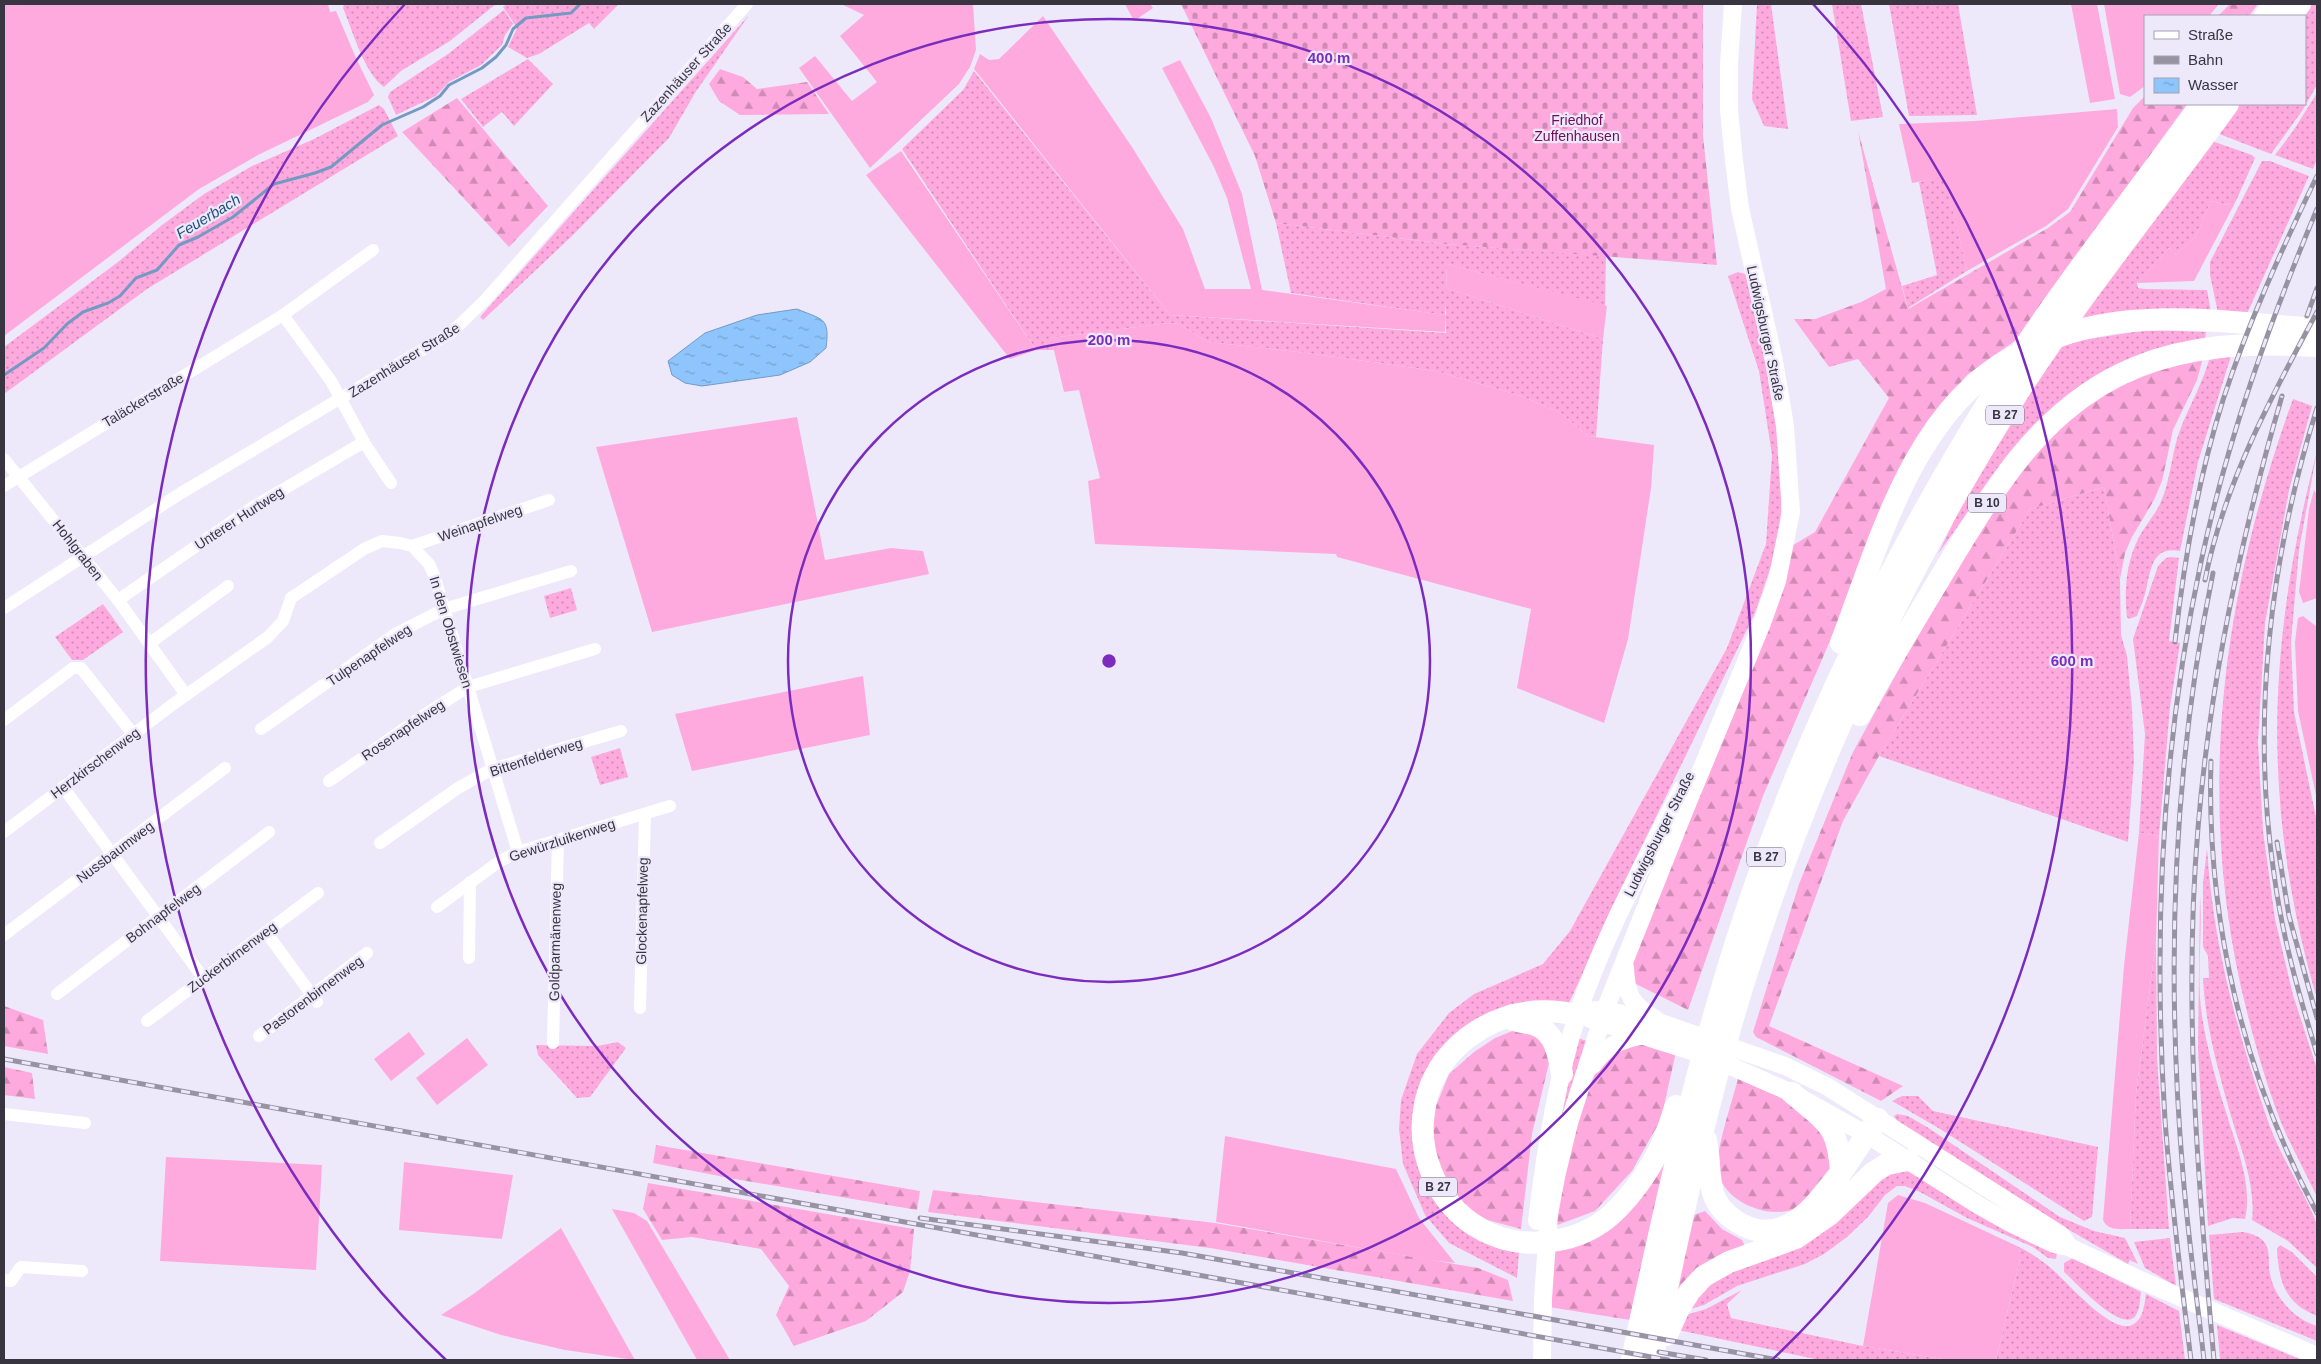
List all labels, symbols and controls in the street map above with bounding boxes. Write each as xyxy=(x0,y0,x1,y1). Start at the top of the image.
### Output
legend xyxy=(2144,15,2306,105)
street label: Zazenhäuser Straße xyxy=(637,19,735,125)
text: Straße xyxy=(2188,26,2233,43)
text: 400 m xyxy=(1308,49,1350,66)
text: Bahn xyxy=(2188,51,2223,68)
text: Wasser xyxy=(2188,76,2238,93)
park label: Friedhof Zuffenhausen xyxy=(1534,112,1620,144)
water label: Feuerbach xyxy=(173,190,243,242)
street label: Ludwigsburger Straße xyxy=(1744,264,1788,402)
street label: Zazenhäuser Straße xyxy=(346,319,463,401)
text: 200 m xyxy=(1088,331,1130,348)
street label: Taläckerstraße xyxy=(100,369,187,431)
road number: B 27 xyxy=(1986,406,2024,424)
street label: Unterer Hurtweg xyxy=(192,483,286,553)
road number: B 10 xyxy=(1968,493,2006,512)
street label: Weinapfelweg xyxy=(436,501,524,545)
street label: Hohlgraben xyxy=(49,517,107,583)
street label: In den Obstwiesen xyxy=(426,574,476,690)
street label: Tulpenapfelweg xyxy=(324,621,414,689)
centre of rings xyxy=(1100,652,1118,670)
text: 600 m xyxy=(2051,652,2093,669)
street label: Rosenapfelweg xyxy=(359,696,447,764)
street label: Herzkirschenweg xyxy=(47,724,143,802)
street label: Bittenfelderweg xyxy=(488,734,584,780)
street label: Ludwigsburger Straße xyxy=(1621,769,1697,899)
street label: Gewürzluikenweg xyxy=(507,815,617,865)
street label: Nussbaumweg xyxy=(73,818,157,886)
road number: B 27 xyxy=(1747,848,1785,866)
street label: Glockenapfelweg xyxy=(633,857,651,965)
street label: Bohnapfelweg xyxy=(123,880,203,946)
street label: Goldparmänenweg xyxy=(546,883,564,1001)
street label: Zuckerbirnenweg xyxy=(184,918,280,996)
street label: Pastorenbirnenweg xyxy=(260,952,366,1038)
road number: B 27 xyxy=(1419,1178,1457,1196)

